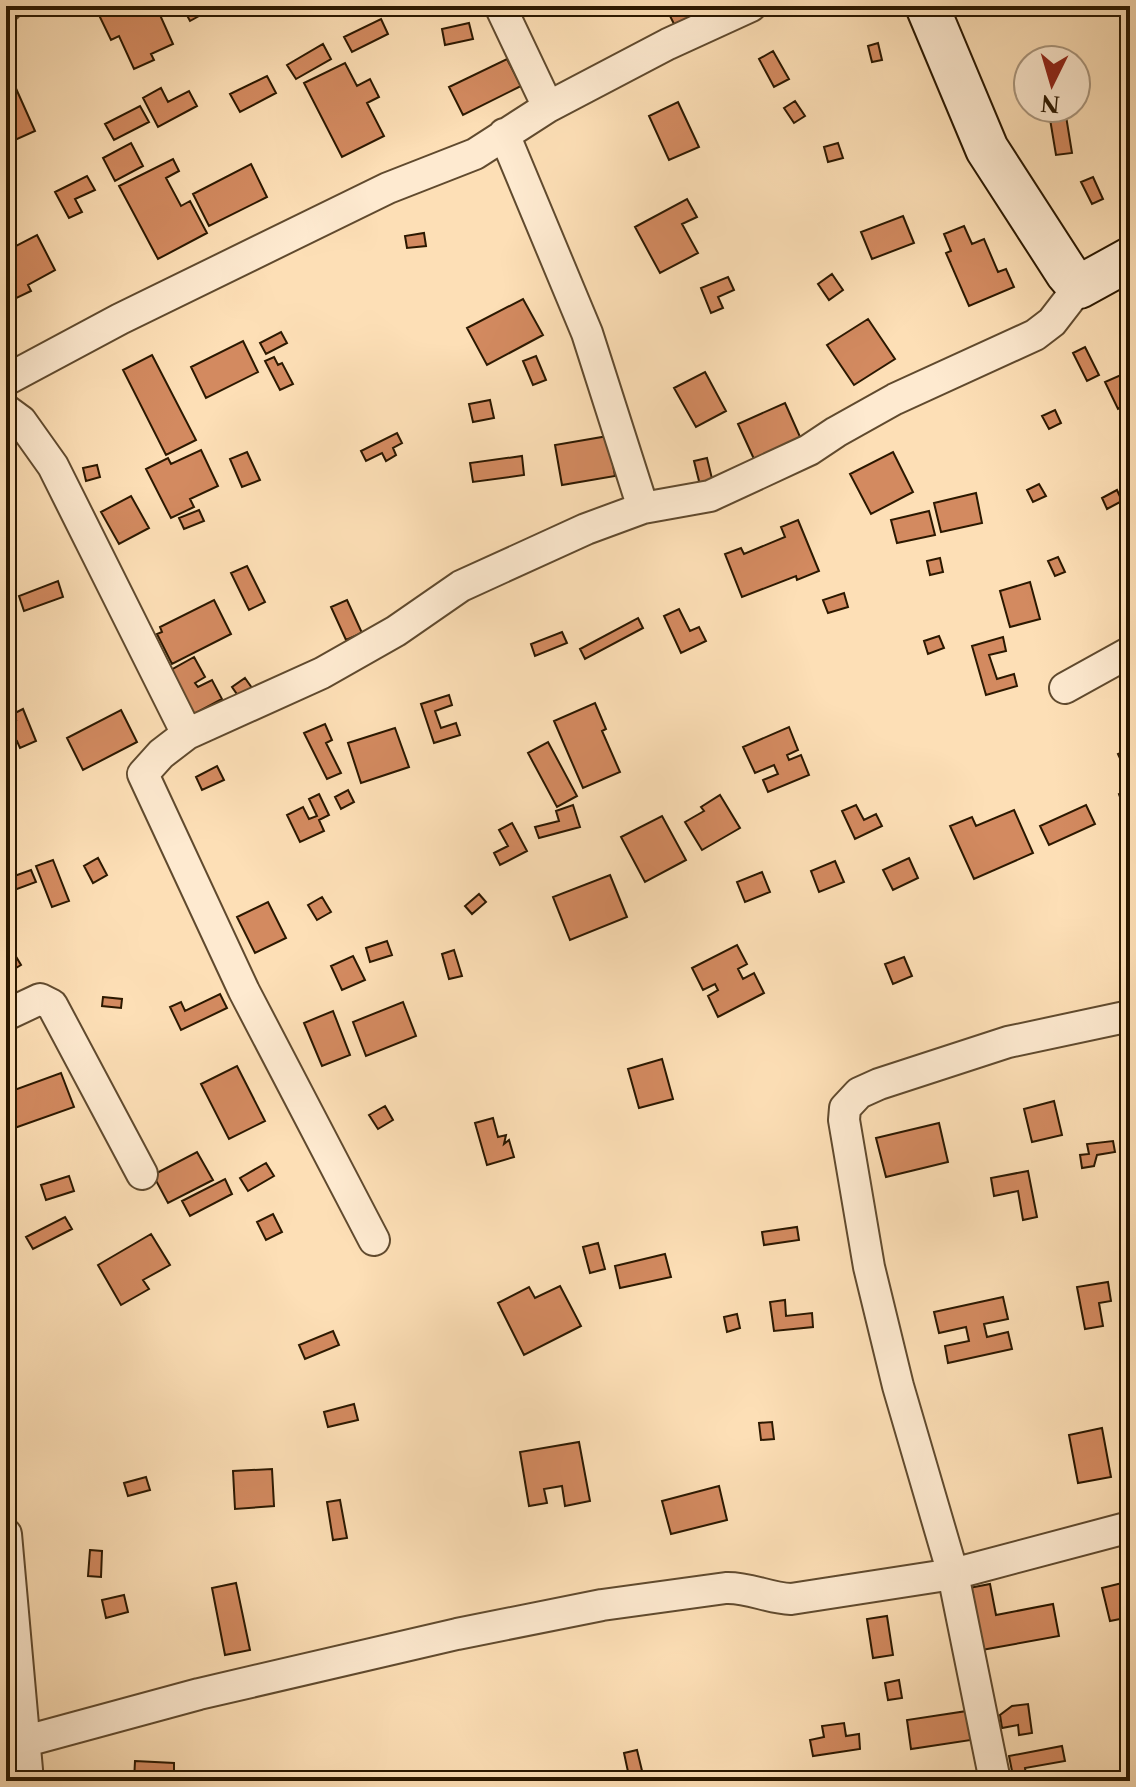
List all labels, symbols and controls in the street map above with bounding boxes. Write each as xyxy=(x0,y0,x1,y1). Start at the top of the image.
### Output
north arrow xyxy=(1012,44,1092,124)
text: N xyxy=(1040,89,1061,118)

